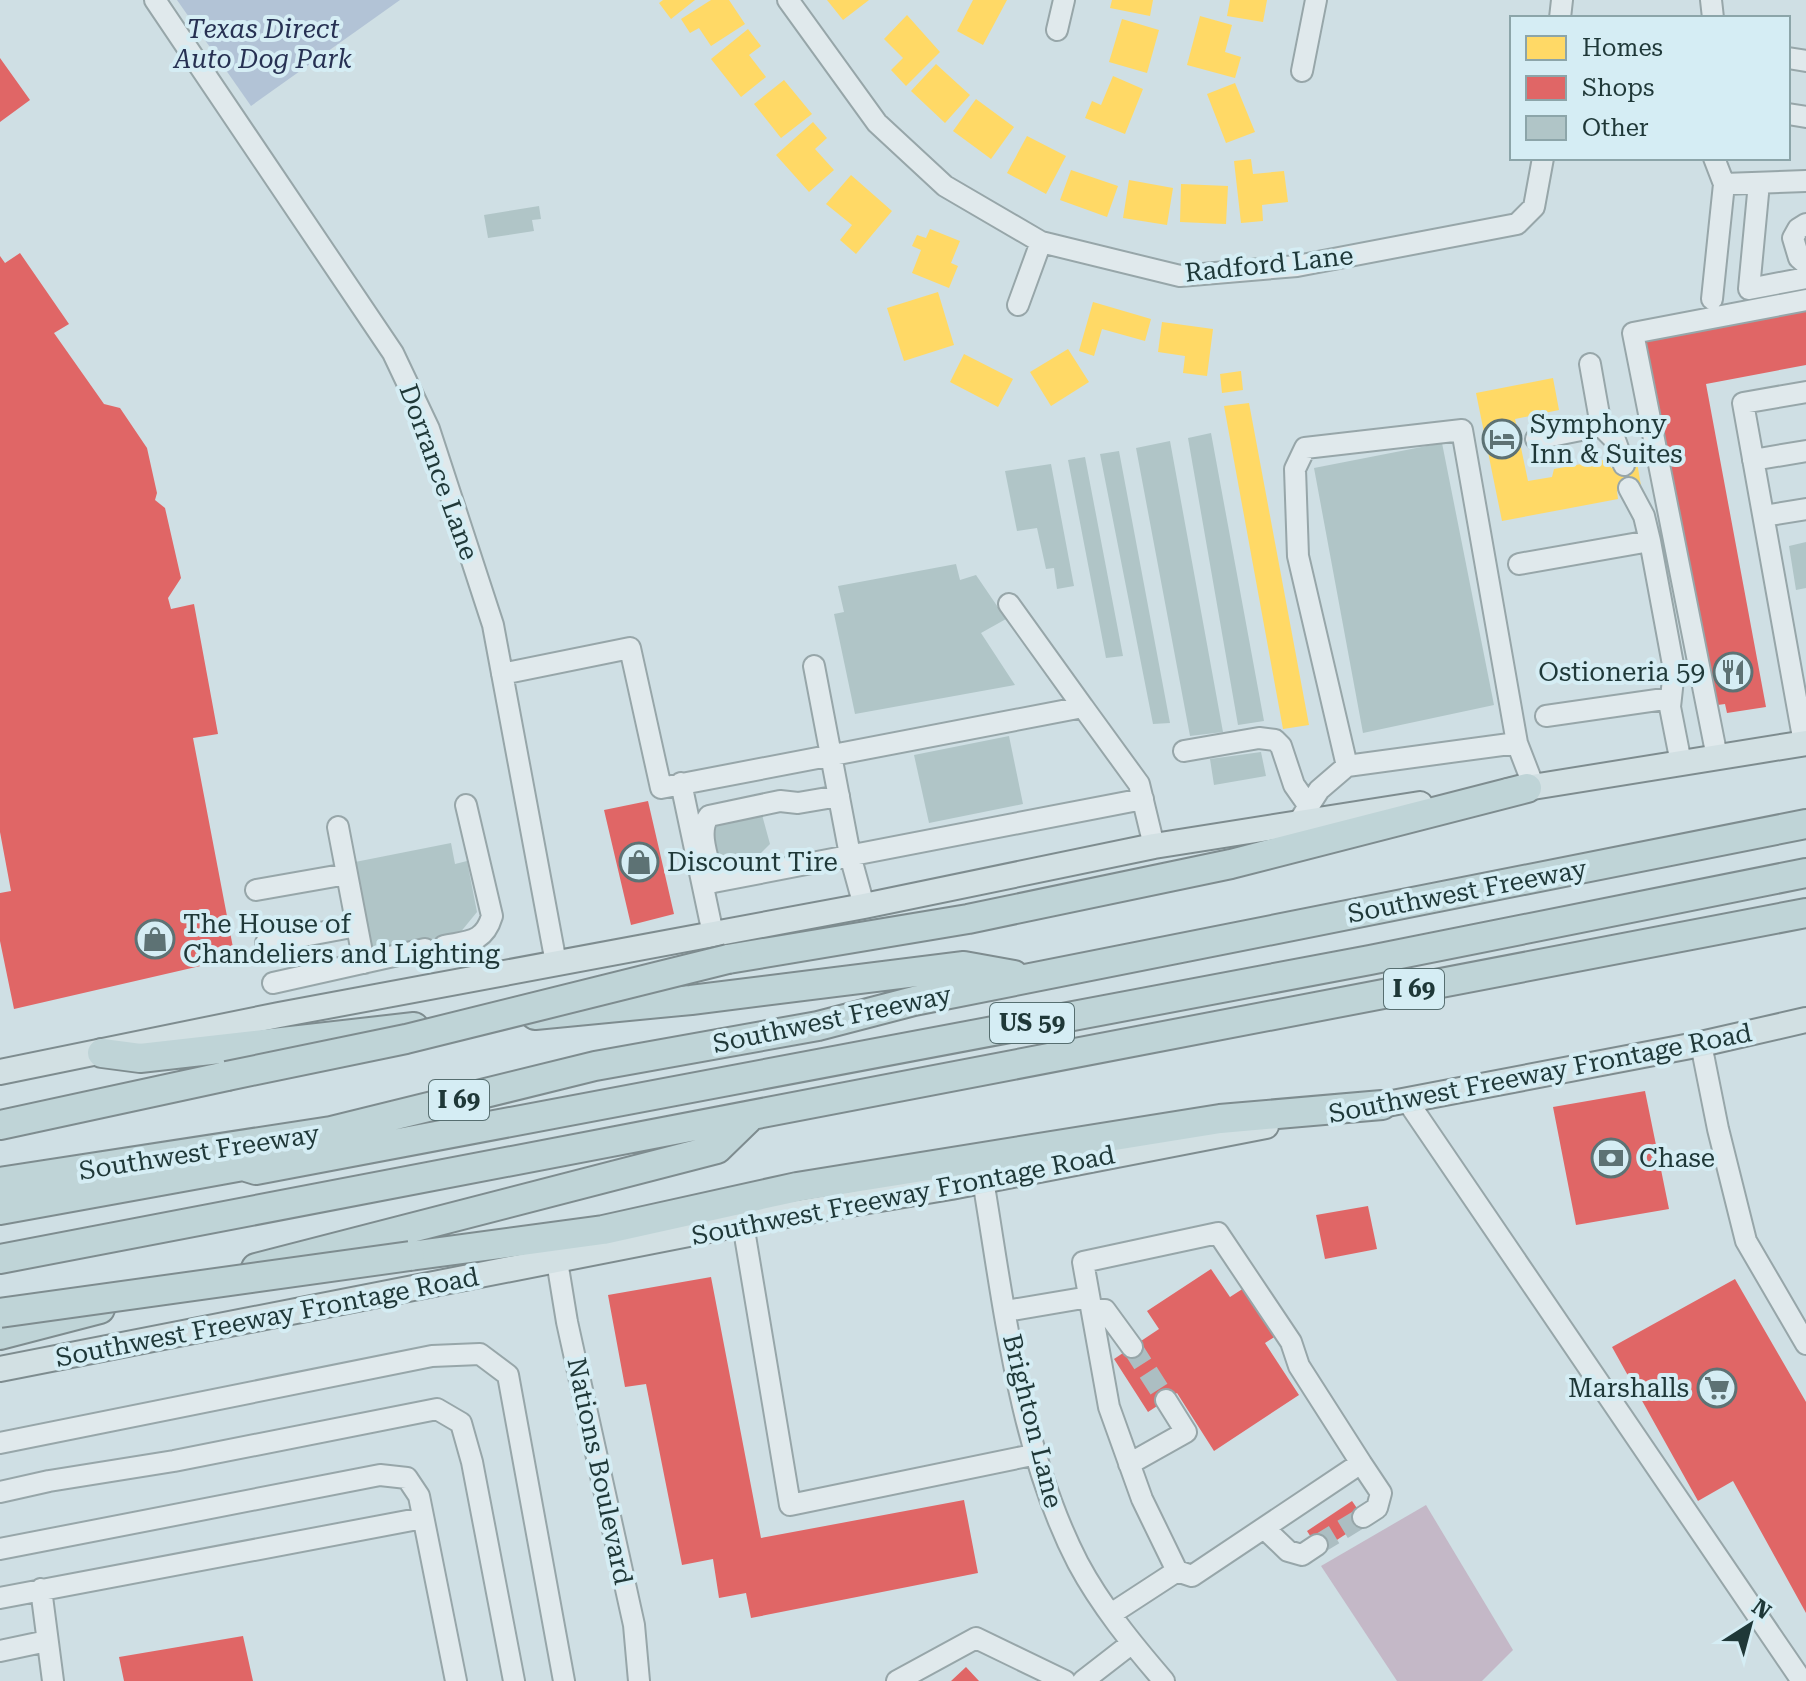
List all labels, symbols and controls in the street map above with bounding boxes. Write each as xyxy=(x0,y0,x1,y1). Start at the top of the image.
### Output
park label: Texas Direct Auto Dog Park xyxy=(172,14,353,74)
legend xyxy=(1510,16,1790,160)
text: Homes xyxy=(1582,34,1663,62)
text: Shops xyxy=(1582,74,1654,102)
text: Other xyxy=(1582,114,1649,142)
street label: Radford Lane xyxy=(1183,240,1355,288)
street label: Dorrance Lane xyxy=(393,380,485,564)
place label: Symphony Inn & Suites xyxy=(1530,409,1683,469)
hotel icon: Symphony Inn & Suites xyxy=(1481,418,1523,460)
restaurant icon: Ostioneria 59 xyxy=(1712,651,1754,693)
place label: Ostioneria 59 xyxy=(1538,657,1705,687)
shop icon: Discount Tire xyxy=(618,841,660,883)
place label: Discount Tire xyxy=(667,847,838,877)
street label: Southwest Freeway xyxy=(1345,853,1590,929)
place label: The House of Chandeliers and Lighting xyxy=(183,909,500,969)
shop icon: The House of Chandeliers and Lighting xyxy=(134,918,176,960)
road number: I 69 xyxy=(1384,969,1444,1009)
street label: Southwest Freeway xyxy=(710,979,955,1059)
road number: US 59 xyxy=(990,1003,1074,1043)
street label: Southwest Freeway Frontage Road xyxy=(1326,1017,1755,1129)
road number: I 69 xyxy=(429,1080,489,1120)
street label: Southwest Freeway xyxy=(77,1118,322,1186)
bank icon: Chase xyxy=(1590,1137,1632,1179)
street label: Southwest Freeway Frontage Road xyxy=(689,1139,1118,1251)
place label: Chase xyxy=(1639,1143,1715,1173)
street label: Southwest Freeway Frontage Road xyxy=(53,1261,482,1373)
street label: Brighton Lane xyxy=(997,1331,1069,1511)
street label: Nations Boulevard xyxy=(561,1355,639,1588)
supermarket icon: Marshalls xyxy=(1696,1367,1738,1409)
place label: Marshalls xyxy=(1568,1373,1689,1403)
north arrow xyxy=(1710,1585,1790,1665)
text: N xyxy=(1747,1594,1776,1624)

